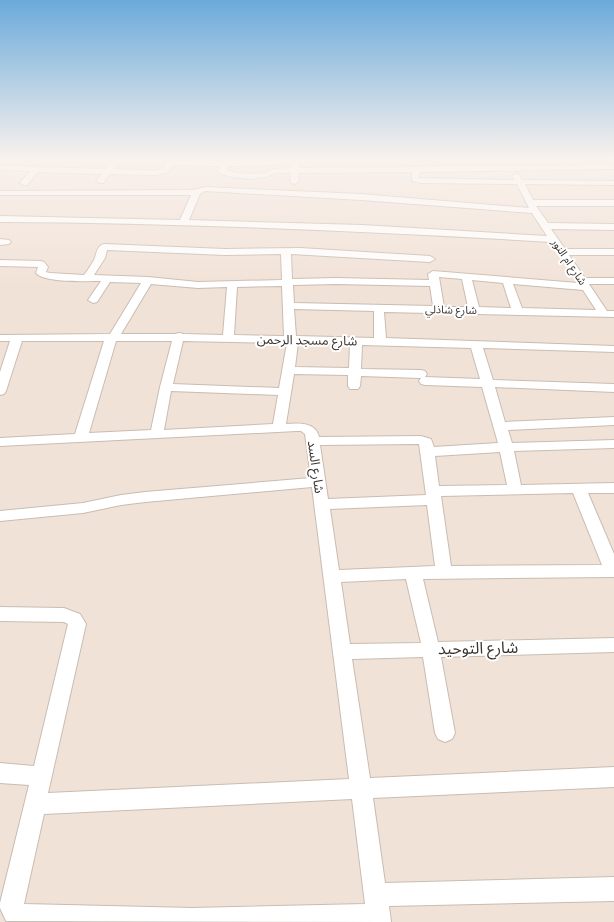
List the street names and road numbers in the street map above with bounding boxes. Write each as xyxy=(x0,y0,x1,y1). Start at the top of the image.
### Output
street label: شارع ام النور xyxy=(547,236,589,289)
street label: شارع شاذلي xyxy=(425,303,478,320)
street label: شارع مسجد الرحمن xyxy=(257,332,357,351)
street label: شارع السد xyxy=(302,440,327,495)
street label: شارع التوحيد xyxy=(438,638,518,661)

